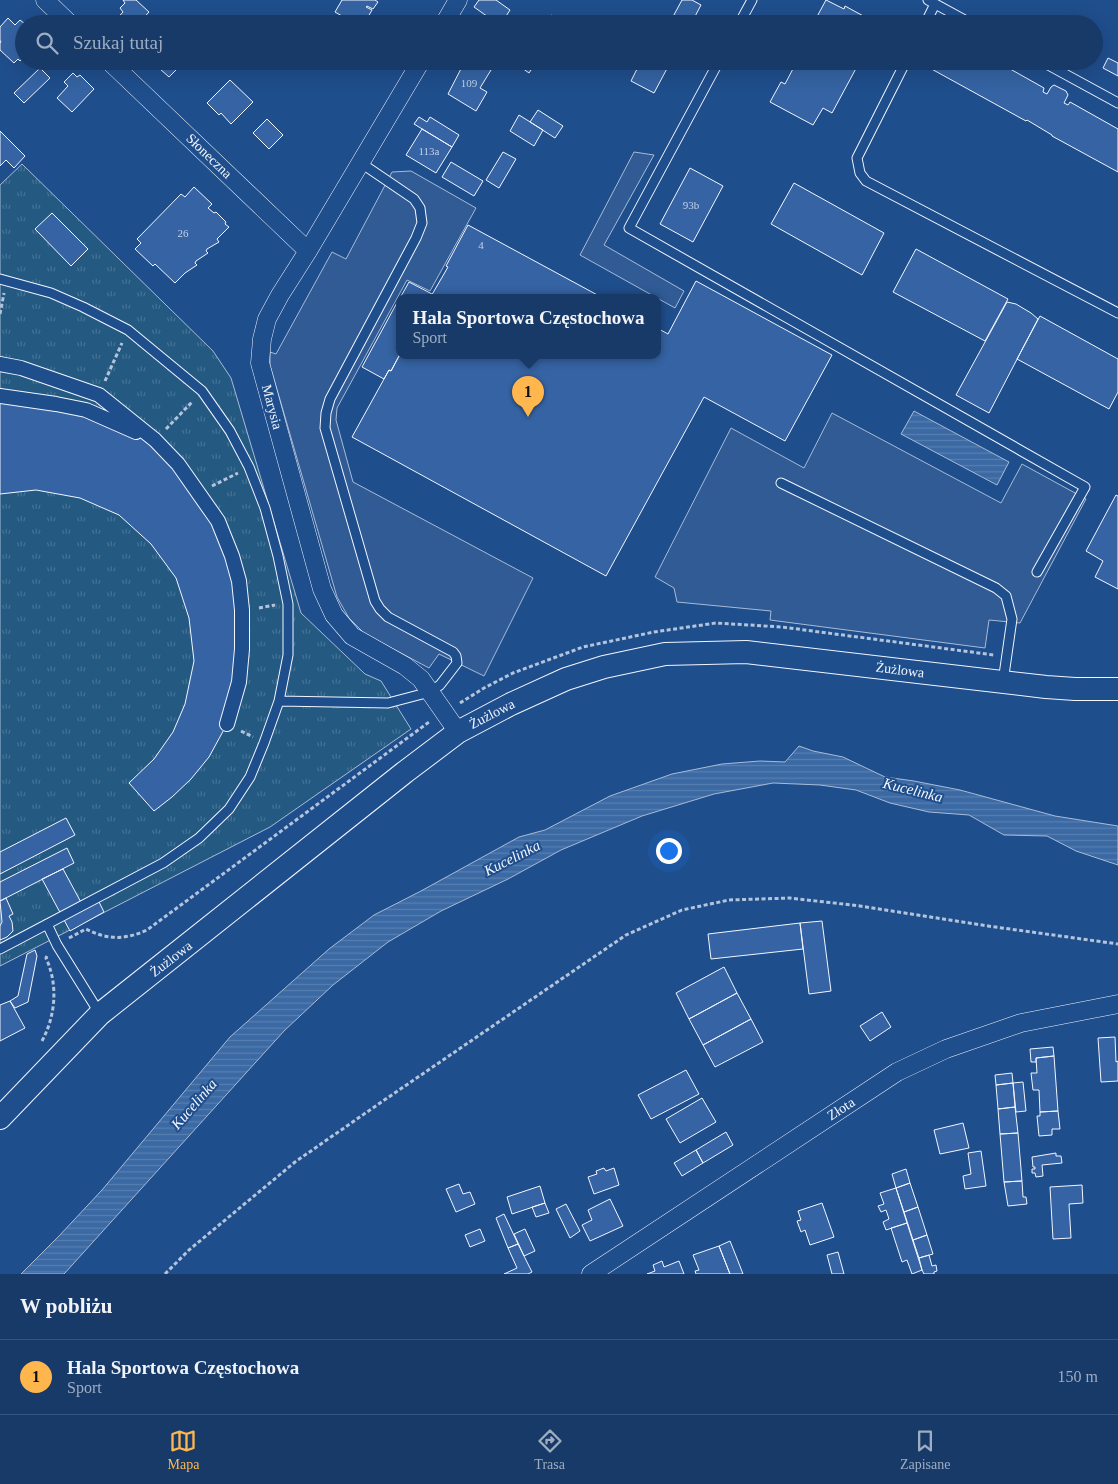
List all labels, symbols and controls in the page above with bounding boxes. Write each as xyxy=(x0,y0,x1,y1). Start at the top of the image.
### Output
search box xyxy=(15,15,1103,70)
icon: search xyxy=(33,29,61,57)
text: Szukaj tutaj xyxy=(73,32,163,53)
house number: 109 xyxy=(461,77,478,89)
street label: Słoneczna xyxy=(183,131,235,182)
house number: 113a xyxy=(419,145,440,157)
house number: 93b xyxy=(683,199,700,211)
house number: 26 xyxy=(178,227,189,239)
house number: 4 xyxy=(478,239,484,251)
popup xyxy=(396,294,661,359)
text: Hala Sportowa Częstochowa xyxy=(412,307,645,328)
text: Sport xyxy=(412,329,447,346)
pin: 1 xyxy=(512,376,544,417)
street label: Marysia xyxy=(259,383,285,432)
street label: Żużlowa xyxy=(875,660,926,681)
street label: Żużlowa xyxy=(467,696,518,732)
water label: Kucelinka xyxy=(881,775,944,805)
water label: Kucelinka xyxy=(480,837,543,879)
your location xyxy=(656,838,682,864)
street label: Żużlowa xyxy=(147,938,196,980)
water label: Kucelinka xyxy=(167,1076,220,1133)
street label: Złota xyxy=(825,1094,858,1123)
text: W pobliżu xyxy=(20,1294,112,1318)
text: Hala Sportowa Częstochowa xyxy=(67,1357,299,1378)
text: 1 xyxy=(32,1368,40,1385)
text: 150 m xyxy=(1058,1368,1098,1385)
text: Sport xyxy=(67,1379,102,1396)
tab: Mapa xyxy=(167,1427,199,1473)
tab: Trasa xyxy=(534,1427,565,1473)
tab: Zapisane xyxy=(900,1427,950,1473)

